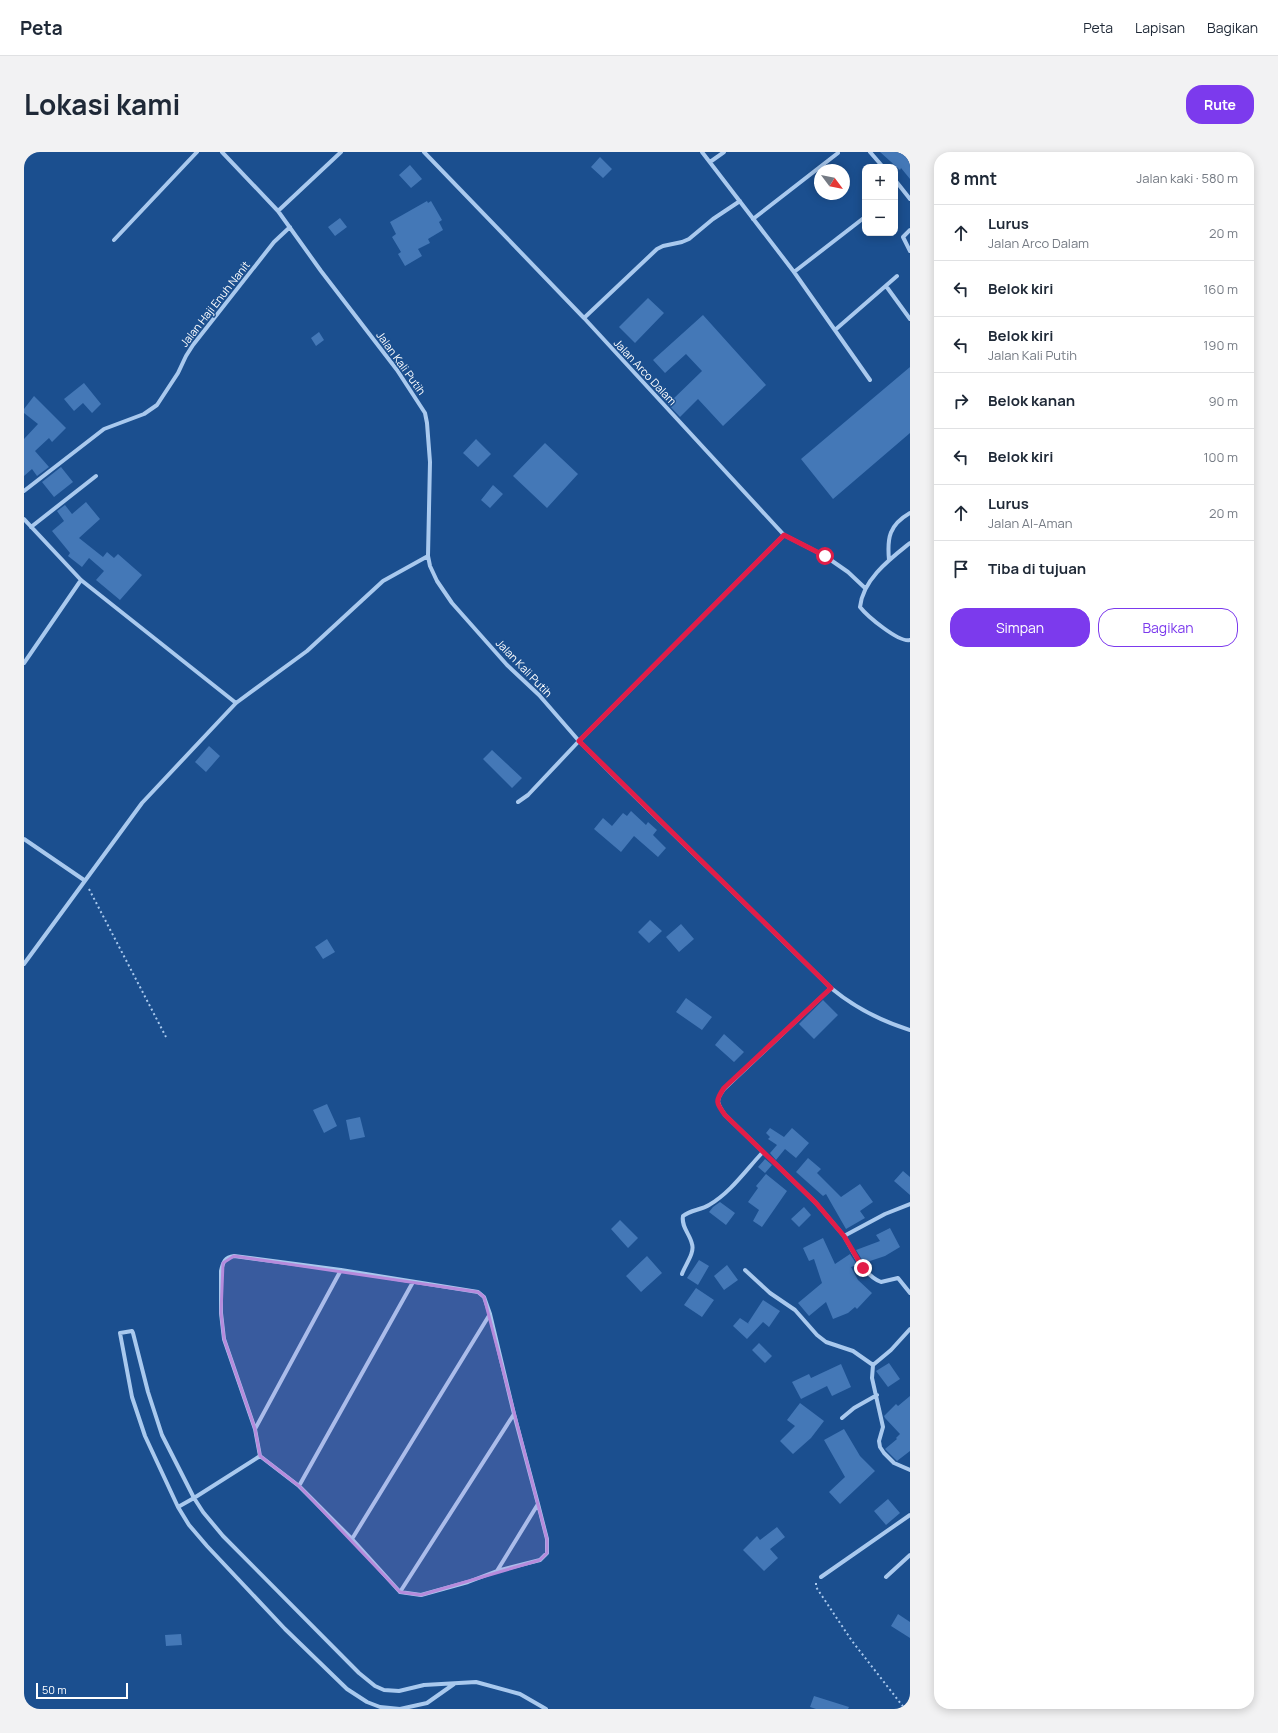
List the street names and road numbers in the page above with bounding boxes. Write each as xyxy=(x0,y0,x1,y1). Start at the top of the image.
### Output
street label: Jalan Haji Enuh Nanit xyxy=(176,258,253,350)
street label: Jalan Kali Putih xyxy=(373,328,430,398)
street label: Jalan Arco Dalam xyxy=(611,335,680,408)
street label: Jalan Kali Putih xyxy=(493,635,556,700)

